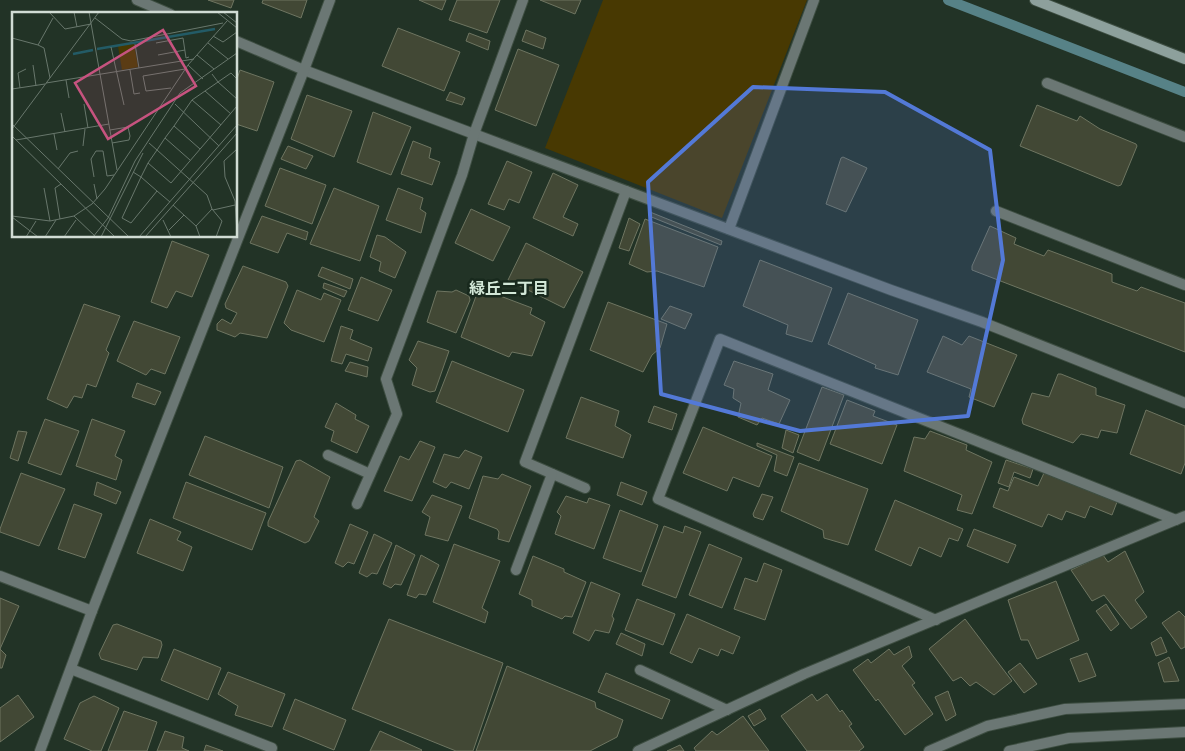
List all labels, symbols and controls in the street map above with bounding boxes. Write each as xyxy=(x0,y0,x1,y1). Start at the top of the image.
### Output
inset map xyxy=(12,12,238,238)
district label: 緑丘二丁目 xyxy=(469,278,549,298)

